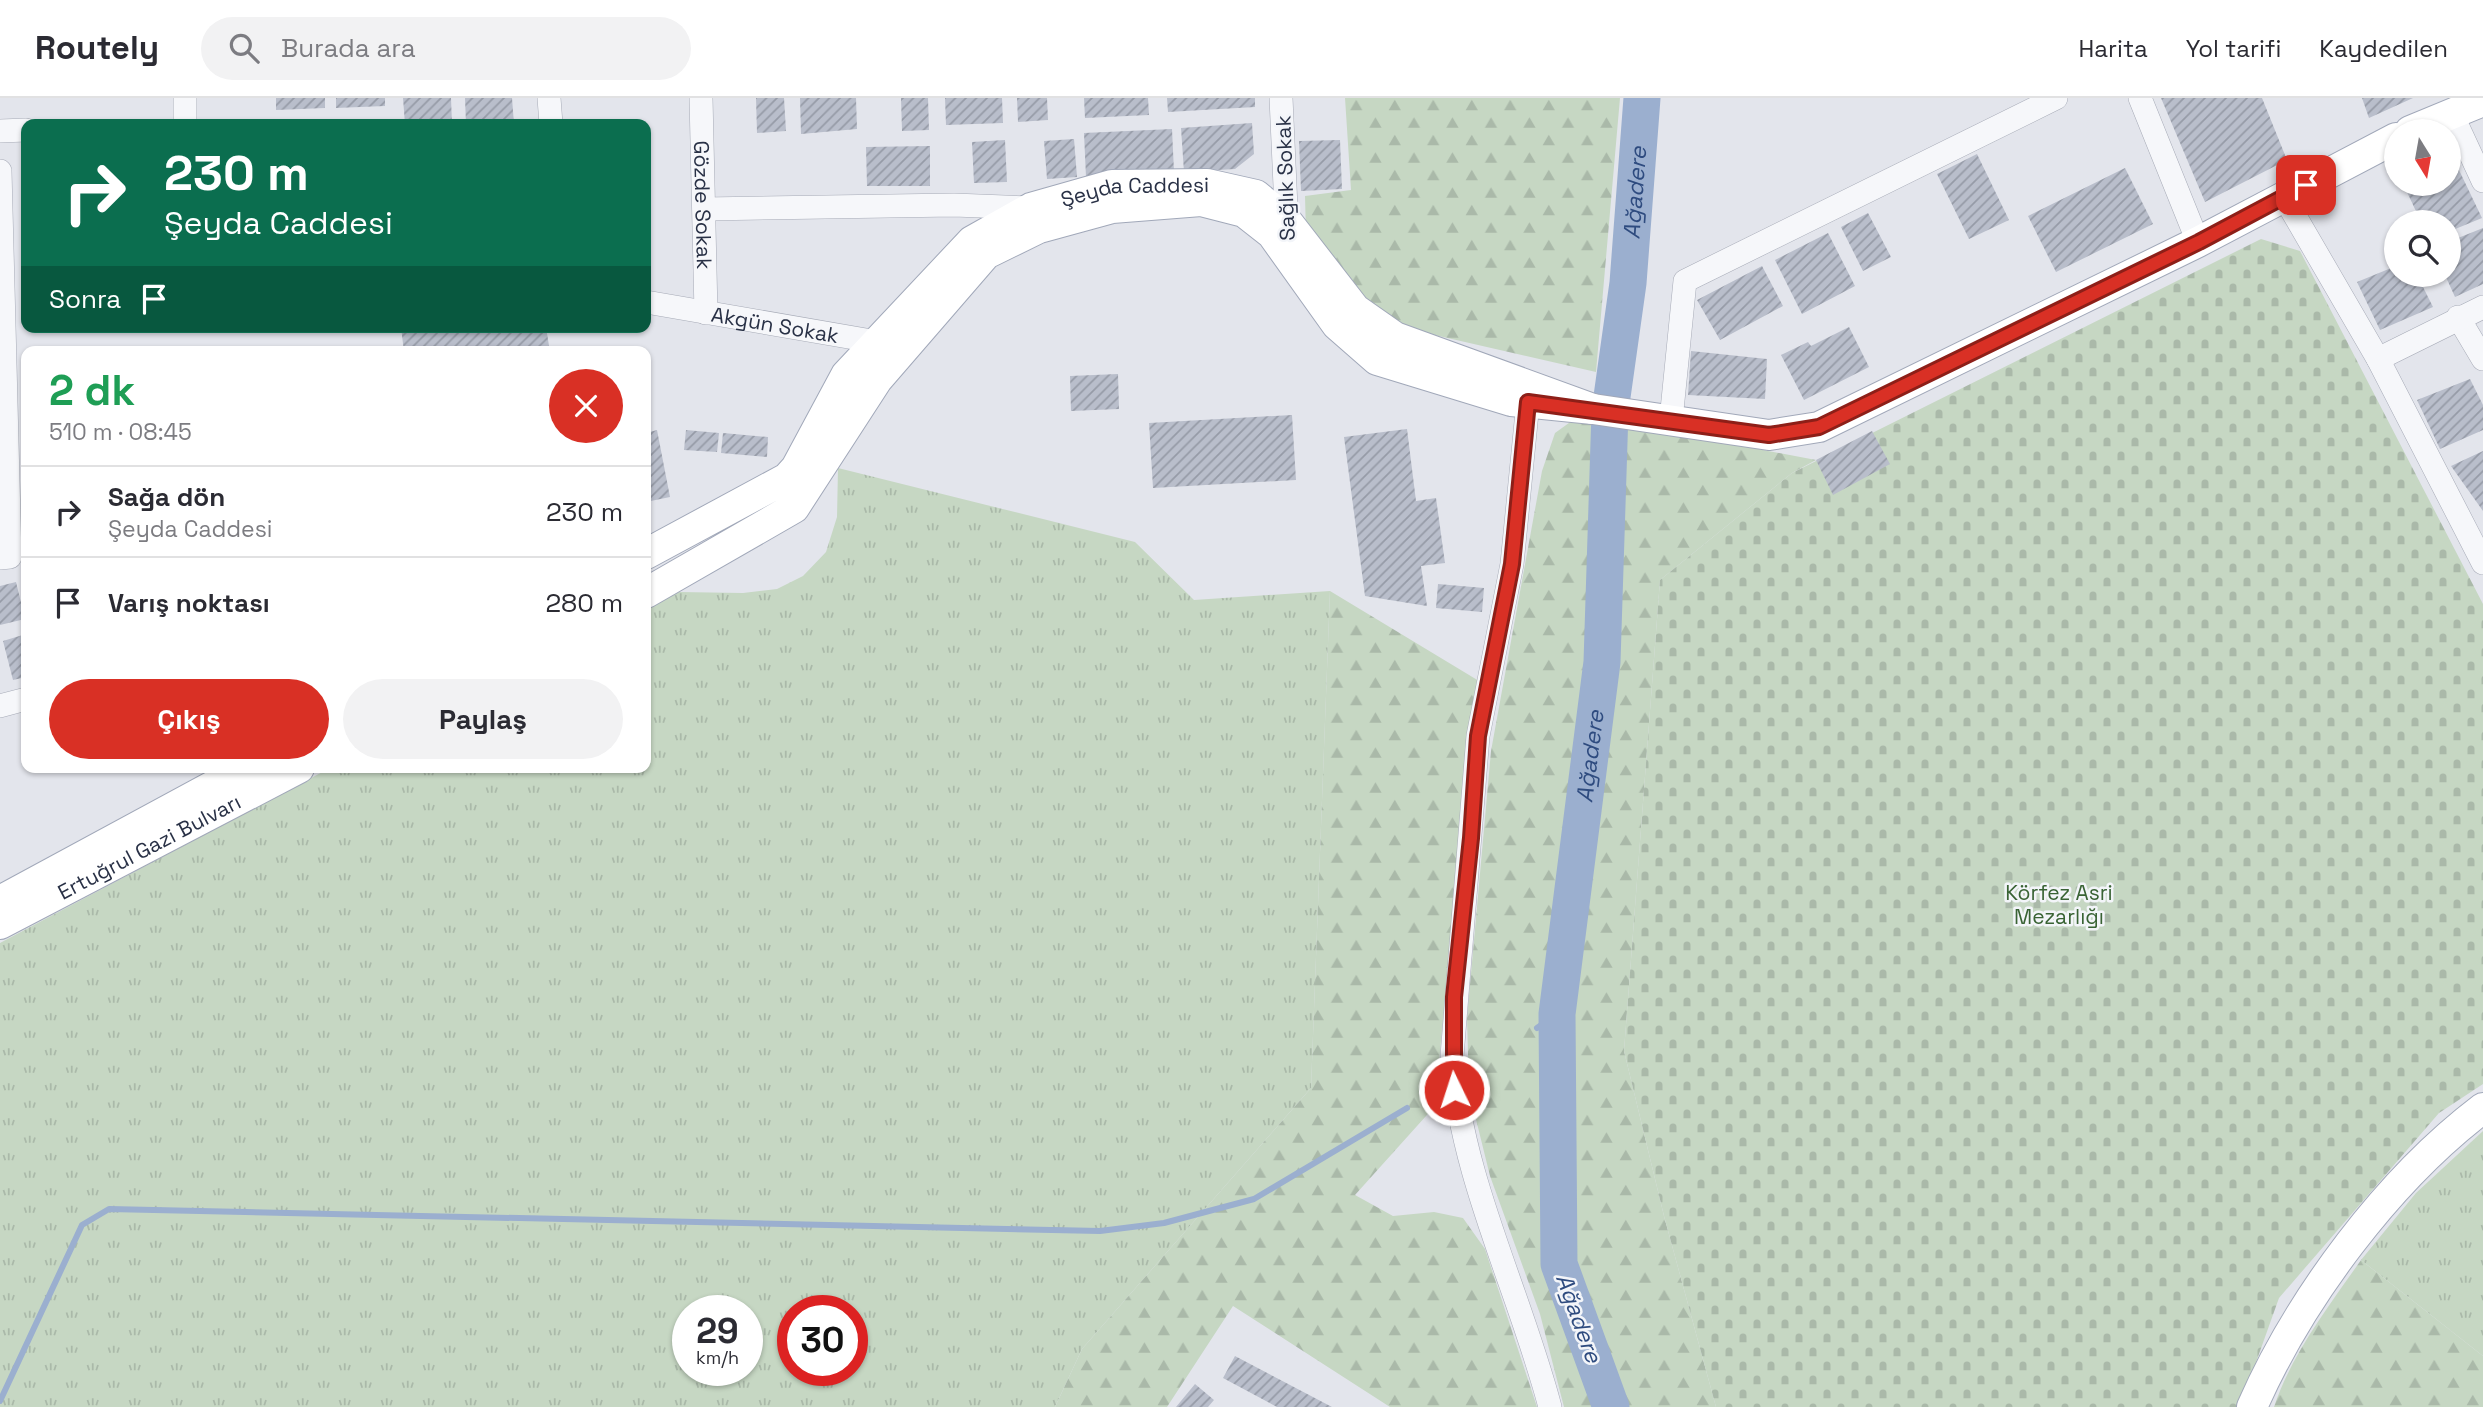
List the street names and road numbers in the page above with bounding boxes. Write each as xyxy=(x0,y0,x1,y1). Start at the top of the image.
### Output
street label: Sağlık Sokak xyxy=(1269,115,1301,241)
street label: Gözde Sokak xyxy=(688,140,718,270)
street label: Şeyda Caddesi xyxy=(1057,170,1209,212)
street label: Akgün Sokak xyxy=(709,300,841,349)
street label: Ertuğrul Gazi Bulvarı xyxy=(53,787,245,905)

